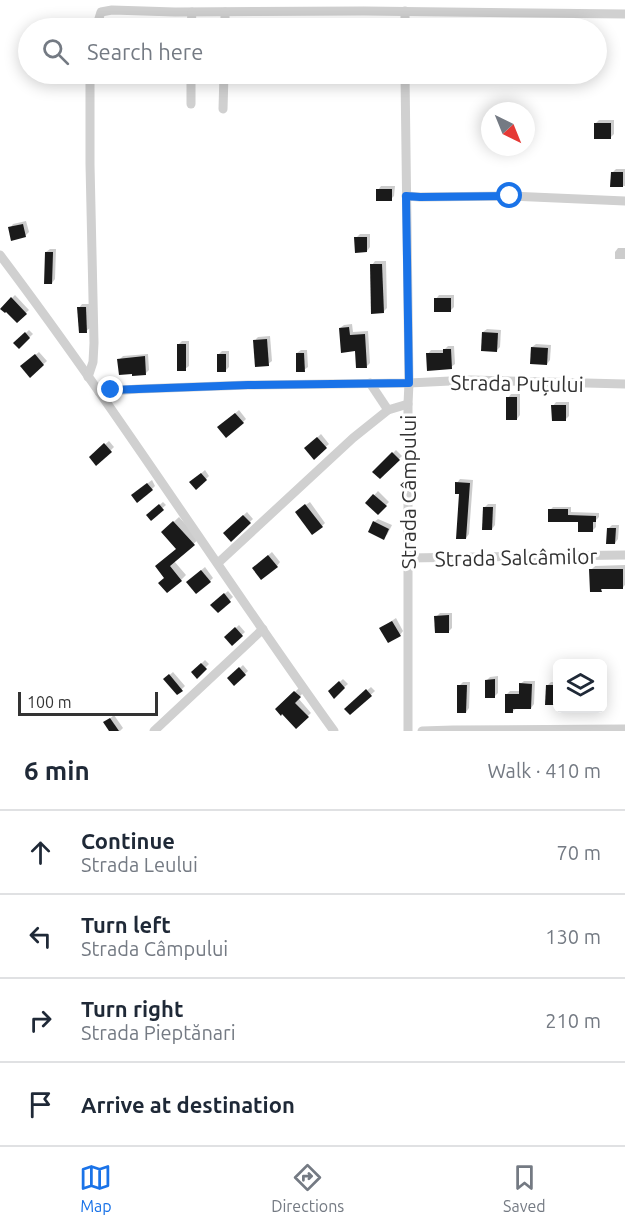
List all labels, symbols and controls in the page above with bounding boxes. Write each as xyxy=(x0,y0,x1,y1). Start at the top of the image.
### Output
search box xyxy=(18,18,607,84)
icon: search xyxy=(39,35,72,68)
text: Search here xyxy=(87,39,203,64)
north arrow xyxy=(481,102,535,156)
route start xyxy=(496,182,522,208)
street label: Strada Puțului xyxy=(450,370,584,396)
route end xyxy=(97,376,123,402)
street label: Strada Câmpului xyxy=(396,415,420,569)
street label: Strada Salcâmilor xyxy=(434,544,598,570)
map controls xyxy=(553,659,607,713)
button: layers xyxy=(553,659,607,713)
scale bar xyxy=(18,689,158,716)
text: 100 m xyxy=(27,693,72,711)
text: 6 min xyxy=(24,756,90,785)
text: Walk · 410 m xyxy=(488,759,601,782)
text: Continue xyxy=(81,828,175,853)
icon: ahead xyxy=(24,836,57,869)
text: 70 m xyxy=(557,841,601,864)
text: Strada Leului xyxy=(81,853,198,876)
text: Turn left xyxy=(81,912,171,937)
icon: left xyxy=(24,920,57,953)
text: 130 m xyxy=(545,925,601,948)
text: Strada Câmpului xyxy=(81,937,228,960)
text: Turn right xyxy=(81,996,183,1021)
icon: right xyxy=(24,1004,57,1037)
text: 210 m xyxy=(545,1009,601,1032)
text: Strada Pieptănari xyxy=(81,1021,236,1044)
icon: arrive xyxy=(24,1088,57,1121)
text: Arrive at destination xyxy=(81,1092,295,1117)
tab: Map xyxy=(79,1161,112,1215)
tab: Directions xyxy=(271,1161,344,1215)
tab: Saved xyxy=(503,1161,546,1215)

